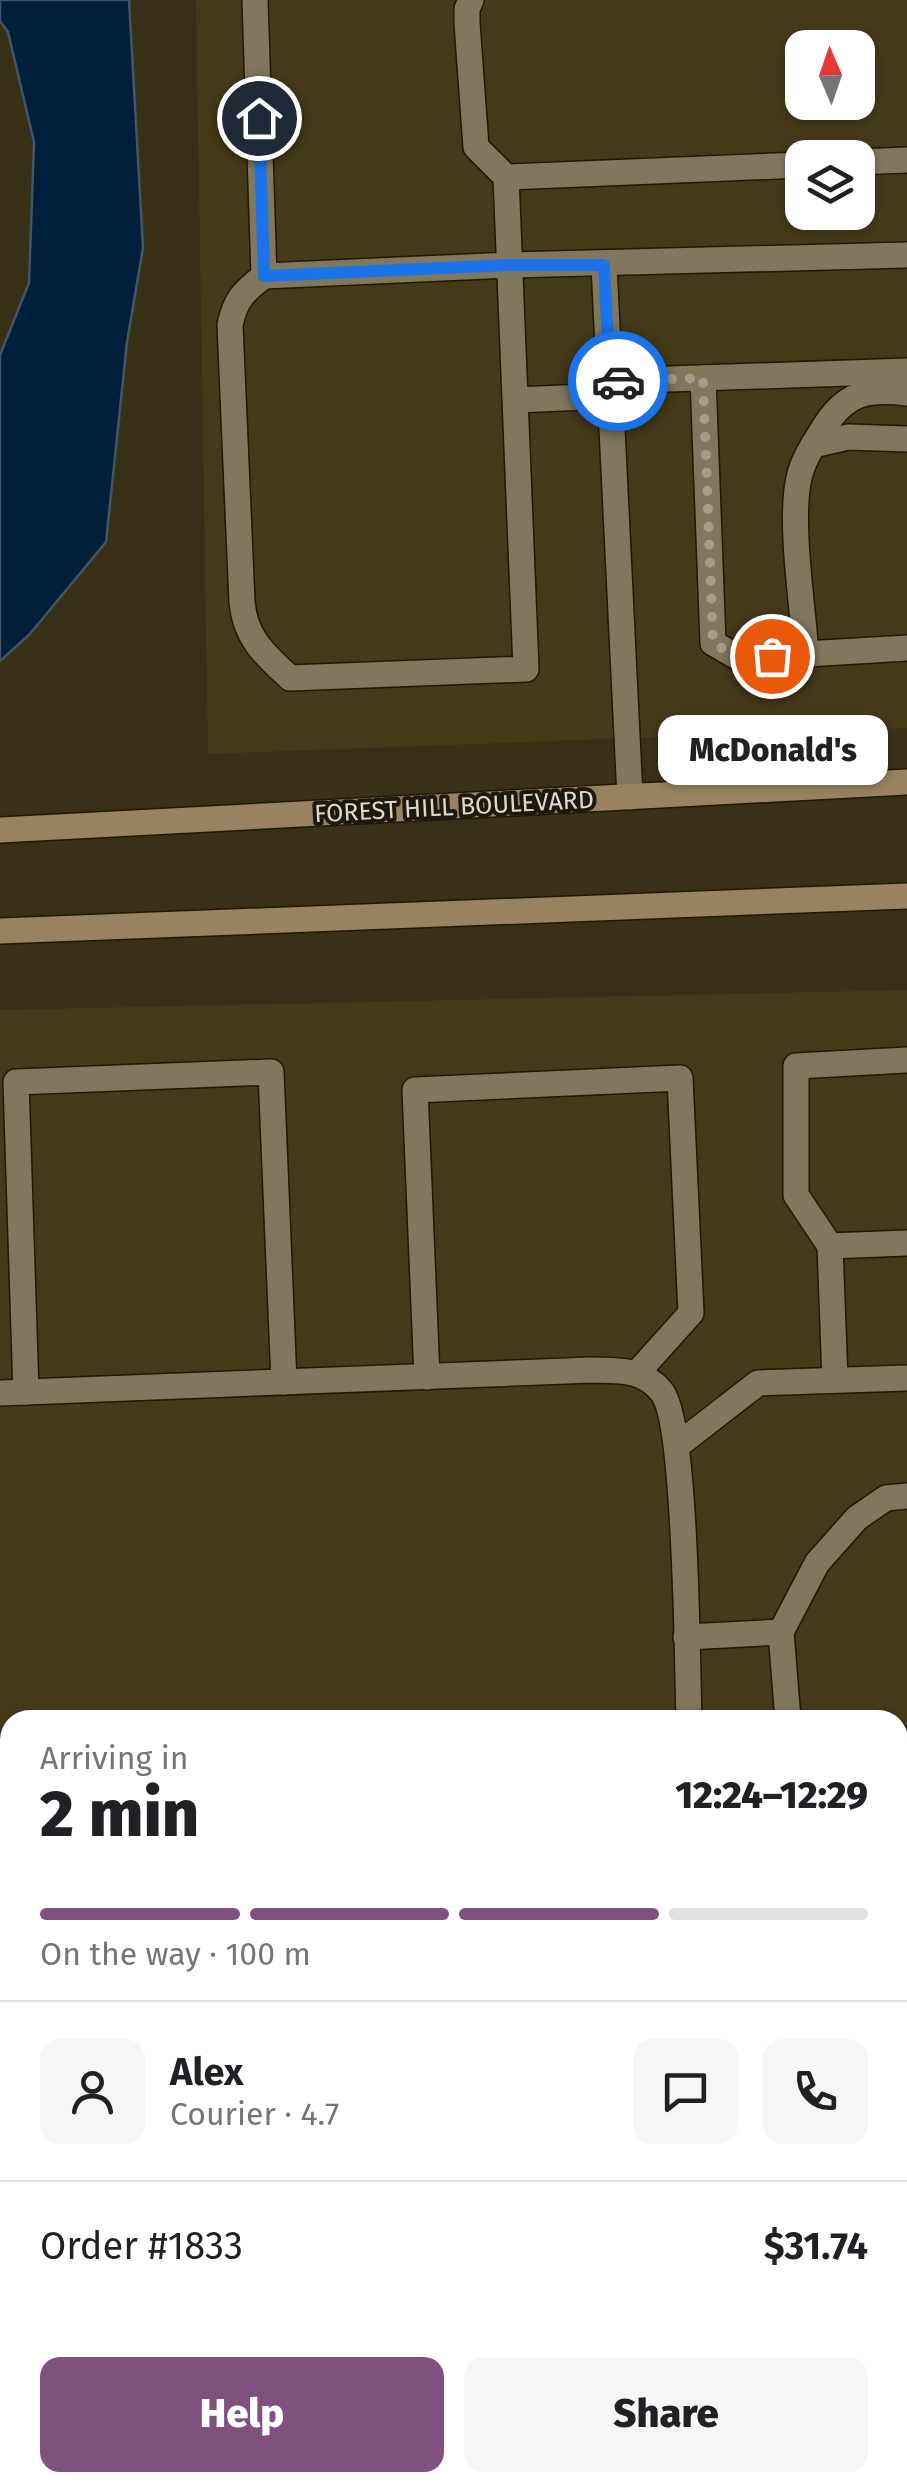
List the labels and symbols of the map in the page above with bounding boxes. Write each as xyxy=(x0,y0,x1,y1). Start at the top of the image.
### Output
north arrow xyxy=(785,30,875,120)
pin xyxy=(217,76,302,161)
courier xyxy=(568,331,668,431)
pin xyxy=(730,614,815,699)
callout: McDonald's xyxy=(657,716,887,786)
street label: FOREST HILL BOULEVARD xyxy=(314,785,595,829)

